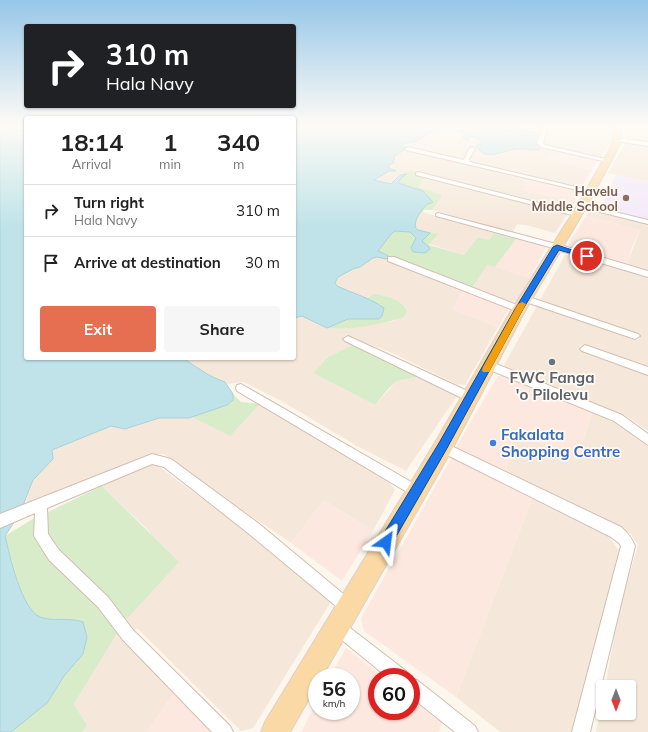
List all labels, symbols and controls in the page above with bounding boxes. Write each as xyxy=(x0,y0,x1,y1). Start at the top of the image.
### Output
text: 310 m xyxy=(106,37,189,72)
icon: right xyxy=(40,40,92,92)
text: Hala Navy xyxy=(106,72,194,95)
text: 18:14 xyxy=(60,127,123,157)
text: 1 xyxy=(163,127,177,157)
text: 340 xyxy=(217,127,260,157)
text: Arrival xyxy=(72,156,111,172)
text: min xyxy=(159,156,181,172)
text: m xyxy=(233,156,244,172)
place label: Havelu Middle School xyxy=(532,183,618,214)
text: Turn right xyxy=(74,193,144,212)
marker: Havelu Middle School xyxy=(621,193,631,203)
icon: right xyxy=(40,200,62,222)
text: 310 m xyxy=(236,201,280,220)
text: Hala Navy xyxy=(74,212,137,228)
pin xyxy=(570,239,604,273)
icon: arrive xyxy=(576,245,598,267)
icon: arrive xyxy=(40,252,62,274)
text: Arrive at destination xyxy=(74,253,221,272)
text: 30 m xyxy=(245,253,280,272)
button: Exit xyxy=(40,306,156,352)
button: Share xyxy=(164,306,280,352)
marker: FWC Fanga 'o Pilolevu xyxy=(547,357,557,367)
place label: FWC Fanga 'o Pilolevu xyxy=(510,368,594,404)
place label: Fakalata Shopping Centre xyxy=(501,425,620,461)
marker: Fakalata Shopping Centre xyxy=(488,438,498,448)
position arrow xyxy=(365,521,407,563)
speed limit sign: 60 xyxy=(368,668,420,720)
text: 56 xyxy=(322,676,346,701)
north arrow xyxy=(596,680,636,720)
map controls xyxy=(596,680,636,720)
text: km/h xyxy=(323,697,345,710)

